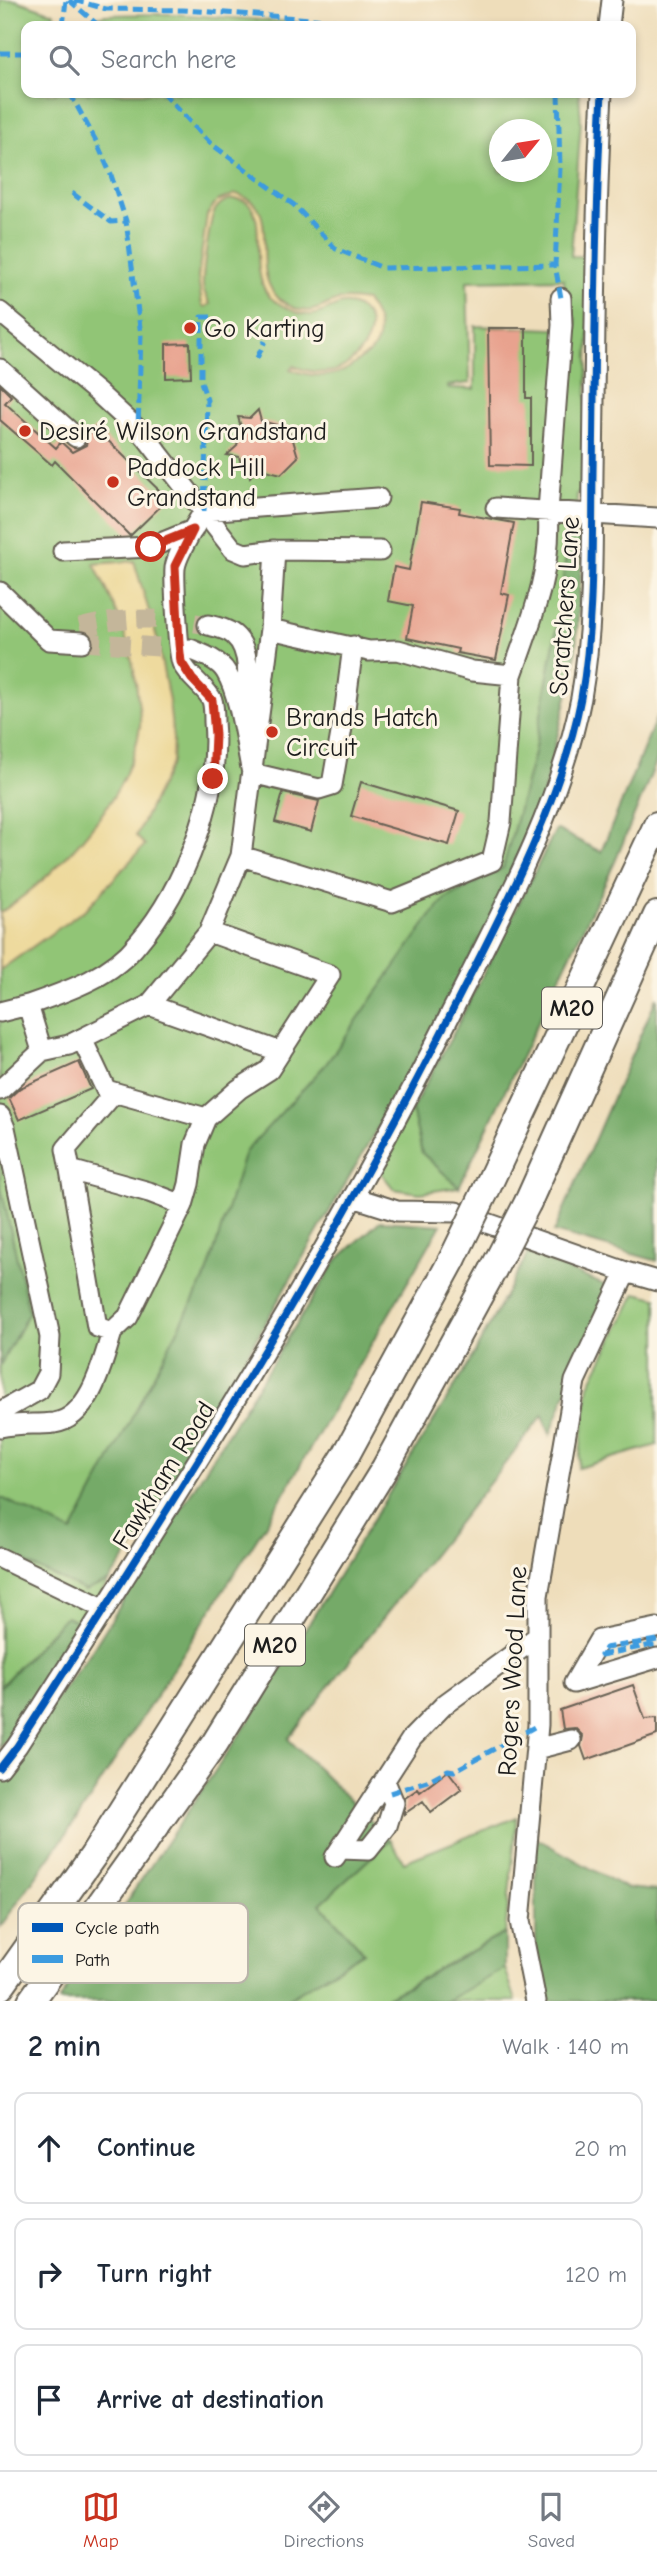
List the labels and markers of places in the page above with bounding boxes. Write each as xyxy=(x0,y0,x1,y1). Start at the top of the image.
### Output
place label: Go Karting xyxy=(204,314,325,344)
marker: Go Karting xyxy=(182,320,198,336)
place label: Desiré Wilson Grandstand xyxy=(39,417,327,447)
marker: Desiré Wilson Grandstand xyxy=(17,423,33,439)
place label: Paddock Hill Grandstand xyxy=(127,453,265,513)
marker: Paddock Hill Grandstand xyxy=(105,474,121,490)
place label: Brands Hatch Circuit xyxy=(286,703,438,763)
marker: Brands Hatch Circuit xyxy=(264,724,280,740)

